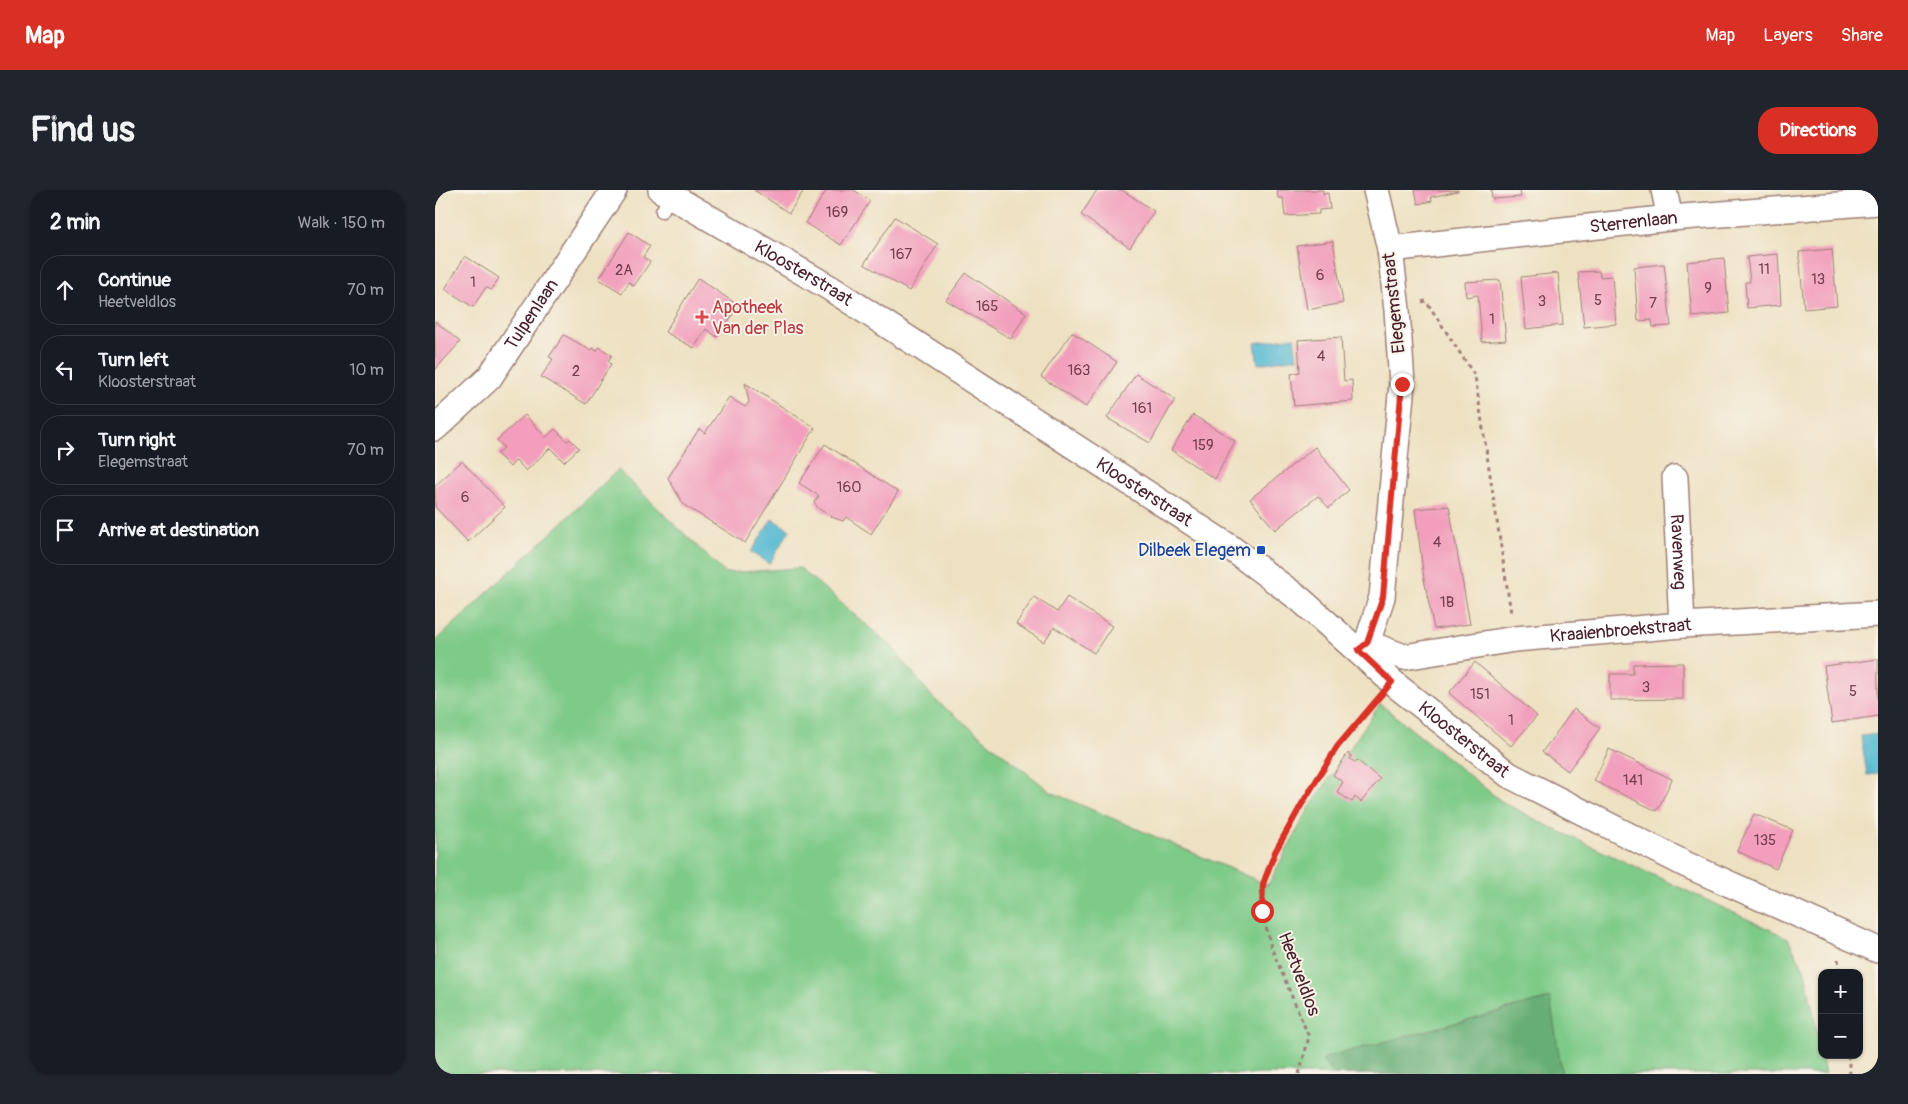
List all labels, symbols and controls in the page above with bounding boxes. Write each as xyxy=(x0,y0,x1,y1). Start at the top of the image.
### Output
text: Map xyxy=(25,21,65,50)
text: Map xyxy=(1706,24,1735,47)
text: Layers xyxy=(1763,24,1813,47)
text: Share xyxy=(1841,24,1883,47)
button: Directions xyxy=(1758,107,1878,154)
text: Find us xyxy=(30,108,135,152)
house number: 169 xyxy=(826,203,848,222)
street label: Sterrenlaan xyxy=(1588,206,1678,238)
text: 2 min xyxy=(50,209,100,236)
text: Walk · 150 m xyxy=(298,213,385,233)
street label: Kloosterstraat xyxy=(750,235,858,312)
house number: 167 xyxy=(890,245,912,264)
street label: Elegemstraat xyxy=(1377,251,1411,355)
house number: 11 xyxy=(1758,260,1770,279)
house number: 2A xyxy=(615,261,633,280)
house number: 6 xyxy=(1316,266,1324,285)
text: Continue xyxy=(98,268,171,292)
house number: 13 xyxy=(1811,270,1825,289)
house number: 1 xyxy=(470,273,476,292)
street label: Tulpenlaan xyxy=(499,274,563,354)
icon: ahead xyxy=(51,276,79,304)
house number: 9 xyxy=(1704,279,1712,298)
text: 70 m xyxy=(347,280,384,300)
house number: 5 xyxy=(1594,291,1602,310)
text: Heetveldlos xyxy=(98,292,176,312)
house number: 3 xyxy=(1538,292,1546,311)
house number: 7 xyxy=(1649,294,1657,313)
place label: Apotheek Van der Plas xyxy=(712,296,804,340)
house number: 165 xyxy=(976,297,998,316)
house number: 1 xyxy=(1489,310,1495,329)
marker: Apotheek Van der Plas xyxy=(696,311,708,323)
house number: 4 xyxy=(1317,347,1326,366)
text: Turn left xyxy=(98,348,168,372)
icon: left xyxy=(51,356,79,384)
text: 10 m xyxy=(349,360,384,380)
house number: 163 xyxy=(1068,361,1090,380)
house number: 2 xyxy=(572,362,580,381)
text: Kloosterstraat xyxy=(98,372,196,392)
route end xyxy=(1391,373,1414,396)
house number: 161 xyxy=(1132,399,1152,418)
text: Turn right xyxy=(98,428,176,452)
icon: right xyxy=(51,436,79,464)
house number: 159 xyxy=(1192,436,1214,455)
text: 70 m xyxy=(347,440,384,460)
text: Elegemstraat xyxy=(98,452,188,472)
street label: Kloosterstraat xyxy=(1092,452,1198,532)
house number: 160 xyxy=(837,478,861,497)
house number: 6 xyxy=(461,488,469,507)
street label: Ravenweg xyxy=(1665,514,1692,590)
icon: arrive xyxy=(51,516,79,544)
text: Arrive at destination xyxy=(98,518,259,542)
house number: 4 xyxy=(1433,533,1442,552)
place label: Dilbeek Elegem xyxy=(1138,539,1251,562)
marker: Dilbeek Elegem xyxy=(1255,544,1267,556)
house number: 1B xyxy=(1440,593,1454,612)
street label: Kraaienbroekstraat xyxy=(1549,613,1693,648)
house number: 3 xyxy=(1642,678,1650,697)
house number: 5 xyxy=(1849,682,1857,701)
house number: 151 xyxy=(1470,685,1490,704)
street label: Kloosterstraat xyxy=(1414,696,1515,783)
house number: 1 xyxy=(1508,711,1514,730)
house number: 141 xyxy=(1623,771,1643,790)
house number: 135 xyxy=(1754,831,1776,850)
route start xyxy=(1251,900,1274,923)
street label: Heetveldlos xyxy=(1273,929,1325,1019)
map controls xyxy=(1818,969,1863,1059)
button: + xyxy=(1818,969,1863,1014)
button: − xyxy=(1818,1014,1863,1059)

